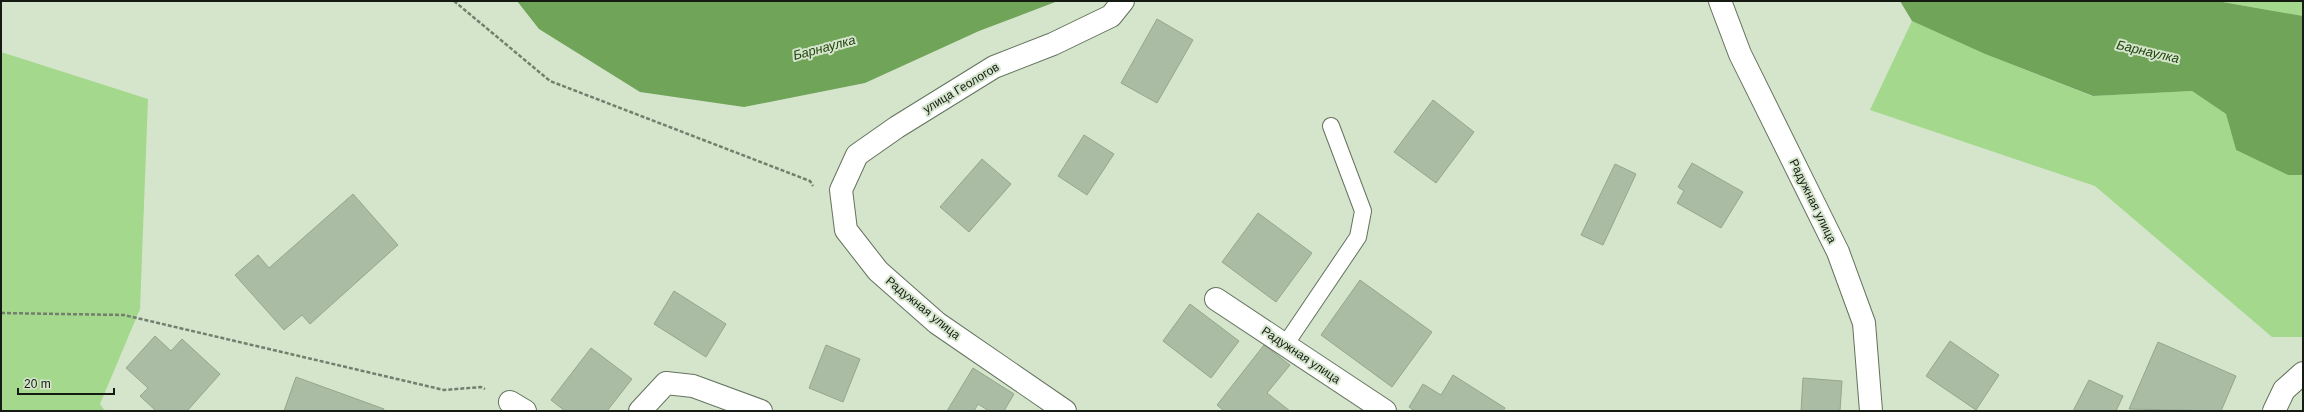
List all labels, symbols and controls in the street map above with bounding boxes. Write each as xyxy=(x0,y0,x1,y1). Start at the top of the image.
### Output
water label: Барнаулка xyxy=(791,32,857,63)
water label: Барнаулка xyxy=(2115,37,2181,66)
street label: улица Геологов xyxy=(921,60,1001,116)
street label: Радужная улица xyxy=(1787,157,1840,246)
street label: Радужная улица xyxy=(883,274,963,342)
street label: Радужная улица xyxy=(1259,324,1343,387)
scale bar xyxy=(18,370,114,396)
text: 20 m xyxy=(24,377,51,391)

